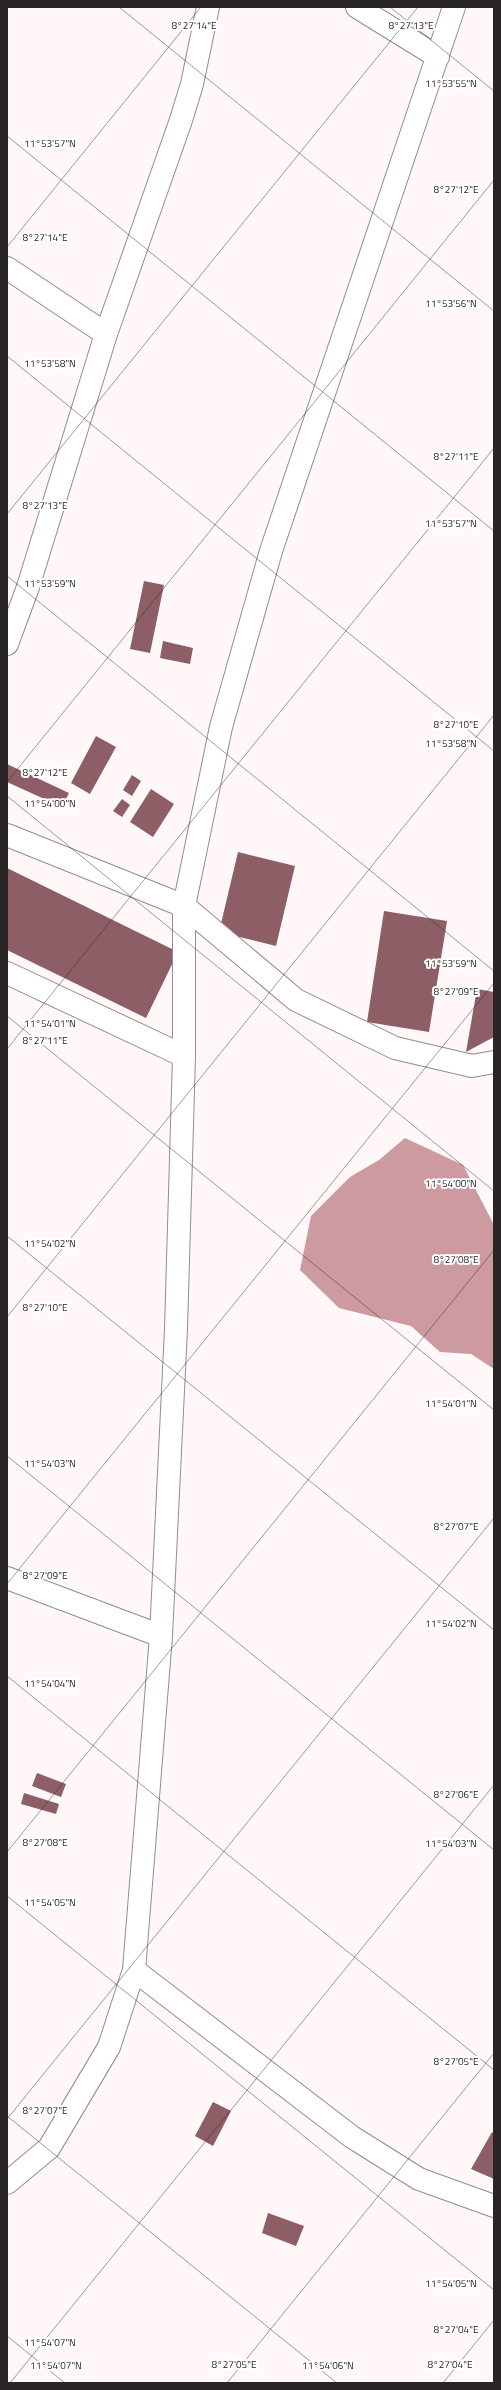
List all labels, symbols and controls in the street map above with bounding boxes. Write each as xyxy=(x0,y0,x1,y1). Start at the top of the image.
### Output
text: 8°27'14"E xyxy=(172,18,217,33)
text: 8°27'13"E xyxy=(389,18,434,33)
text: 11°53'55"N xyxy=(425,76,477,91)
text: 11°53'57"N xyxy=(24,136,76,151)
text: 8°27'12"E xyxy=(434,182,479,197)
text: 8°27'14"E xyxy=(23,230,68,245)
text: 11°53'56"N xyxy=(425,296,477,311)
text: 11°53'58"N xyxy=(24,356,76,371)
text: 8°27'11"E xyxy=(434,449,479,464)
text: 8°27'13"E xyxy=(23,498,68,513)
text: 11°53'57"N xyxy=(425,516,477,531)
text: 11°53'59"N xyxy=(24,576,76,591)
text: 8°27'10"E xyxy=(434,717,479,732)
text: 11°53'58"N xyxy=(425,736,477,751)
text: 8°27'12"E xyxy=(23,765,68,780)
text: 11°54'00"N xyxy=(24,796,76,811)
text: 11°53'59"N xyxy=(425,956,477,971)
text: 8°27'09"E xyxy=(434,984,479,999)
text: 11°54'01"N xyxy=(24,1016,76,1031)
text: 8°27'11"E xyxy=(23,1033,68,1048)
text: 11°54'00"N xyxy=(425,1176,477,1191)
text: 11°54'02"N xyxy=(24,1236,76,1251)
text: 8°27'08"E xyxy=(434,1252,479,1267)
text: 8°27'10"E xyxy=(23,1300,68,1315)
text: 11°54'01"N xyxy=(425,1396,477,1411)
text: 11°54'03"N xyxy=(24,1456,76,1471)
text: 8°27'07"E xyxy=(434,1519,479,1534)
text: 8°27'09"E xyxy=(23,1568,68,1583)
text: 11°54'02"N xyxy=(425,1616,477,1631)
text: 11°54'04"N xyxy=(24,1676,76,1691)
text: 8°27'06"E xyxy=(434,1787,479,1802)
text: 8°27'08"E xyxy=(23,1835,68,1850)
text: 11°54'03"N xyxy=(425,1836,477,1851)
text: 11°54'05"N xyxy=(24,1895,76,1910)
text: 8°27'05"E xyxy=(434,2054,479,2069)
text: 8°27'07"E xyxy=(23,2103,68,2118)
text: 11°54'05"N xyxy=(425,2276,477,2291)
text: 8°27'04"E xyxy=(434,2322,479,2337)
text: 11°54'07"N xyxy=(24,2335,76,2350)
text: 8°27'05"E xyxy=(212,2357,257,2372)
text: 8°27'04"E xyxy=(428,2357,473,2372)
text: 11°54'07"N xyxy=(30,2358,82,2373)
text: 11°54'06"N xyxy=(302,2358,354,2373)

